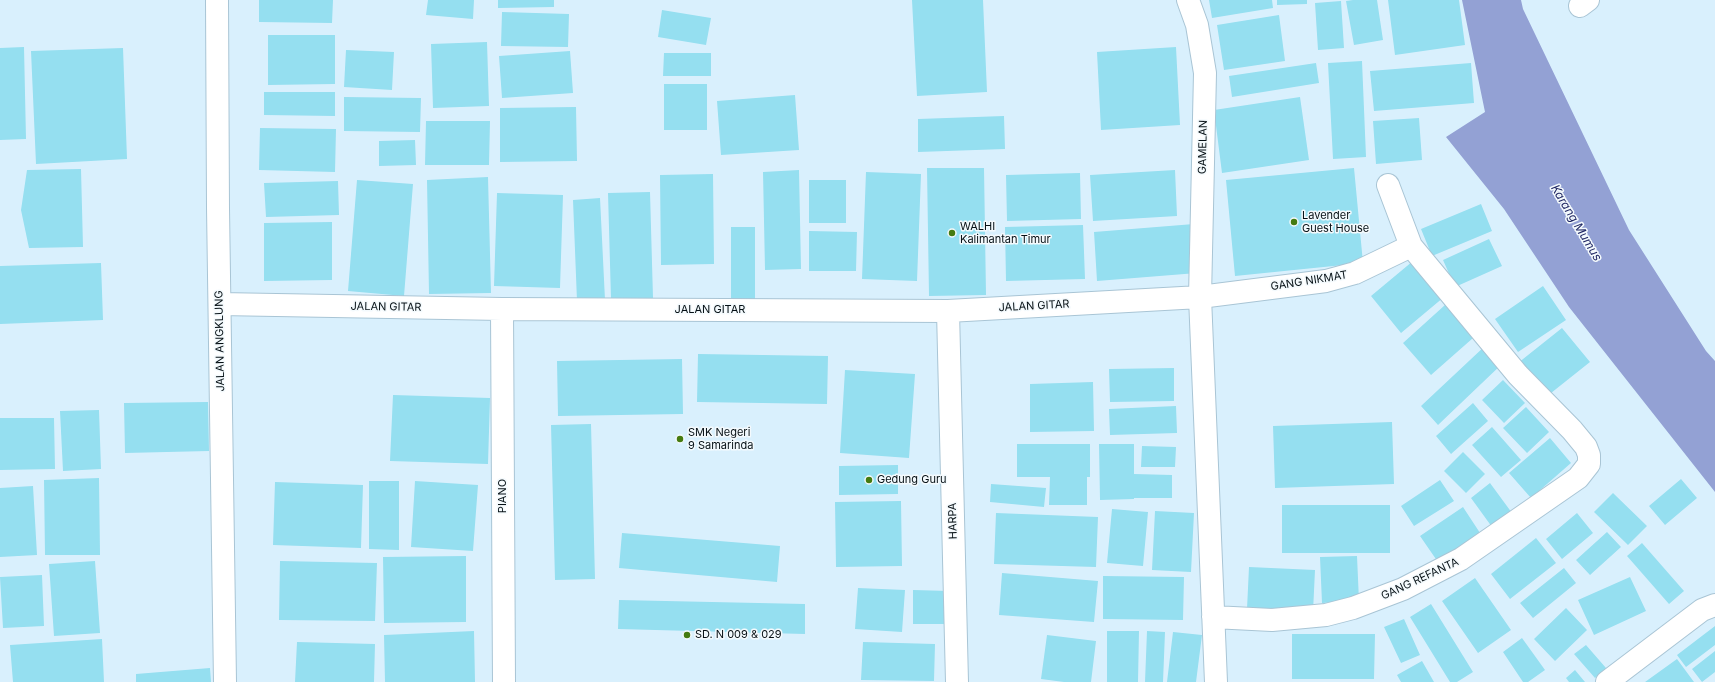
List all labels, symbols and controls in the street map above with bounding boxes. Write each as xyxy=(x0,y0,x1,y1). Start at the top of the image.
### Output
street label: GAMELAN xyxy=(1196,120,1210,174)
water label: Karang Mumus xyxy=(1548,182,1604,264)
place label: Lavender Guest House xyxy=(1302,209,1369,235)
marker: Lavender Guest House xyxy=(1289,217,1299,227)
place label: WALHI Kalimantan Timur xyxy=(960,220,1051,246)
marker: WALHI Kalimantan Timur xyxy=(947,228,957,238)
street label: GANG NIKMAT xyxy=(1270,268,1348,294)
street label: JALAN ANGKLUNG xyxy=(213,290,227,392)
street label: JALAN GITAR xyxy=(998,298,1070,314)
street label: JALAN GITAR xyxy=(350,300,422,314)
street label: JALAN GITAR xyxy=(675,303,745,317)
place label: SMK Negeri 9 Samarinda xyxy=(688,426,753,452)
marker: SMK Negeri 9 Samarinda xyxy=(675,434,685,444)
place label: Gedung Guru xyxy=(877,473,947,487)
marker: Gedung Guru xyxy=(864,475,874,485)
street label: PIANO xyxy=(496,479,510,513)
street label: HARPA xyxy=(946,503,960,539)
street label: GANG REFANTA xyxy=(1379,555,1461,603)
place label: SD. N 009 & 029 xyxy=(695,628,782,642)
marker: SD. N 009 & 029 xyxy=(682,630,692,640)

